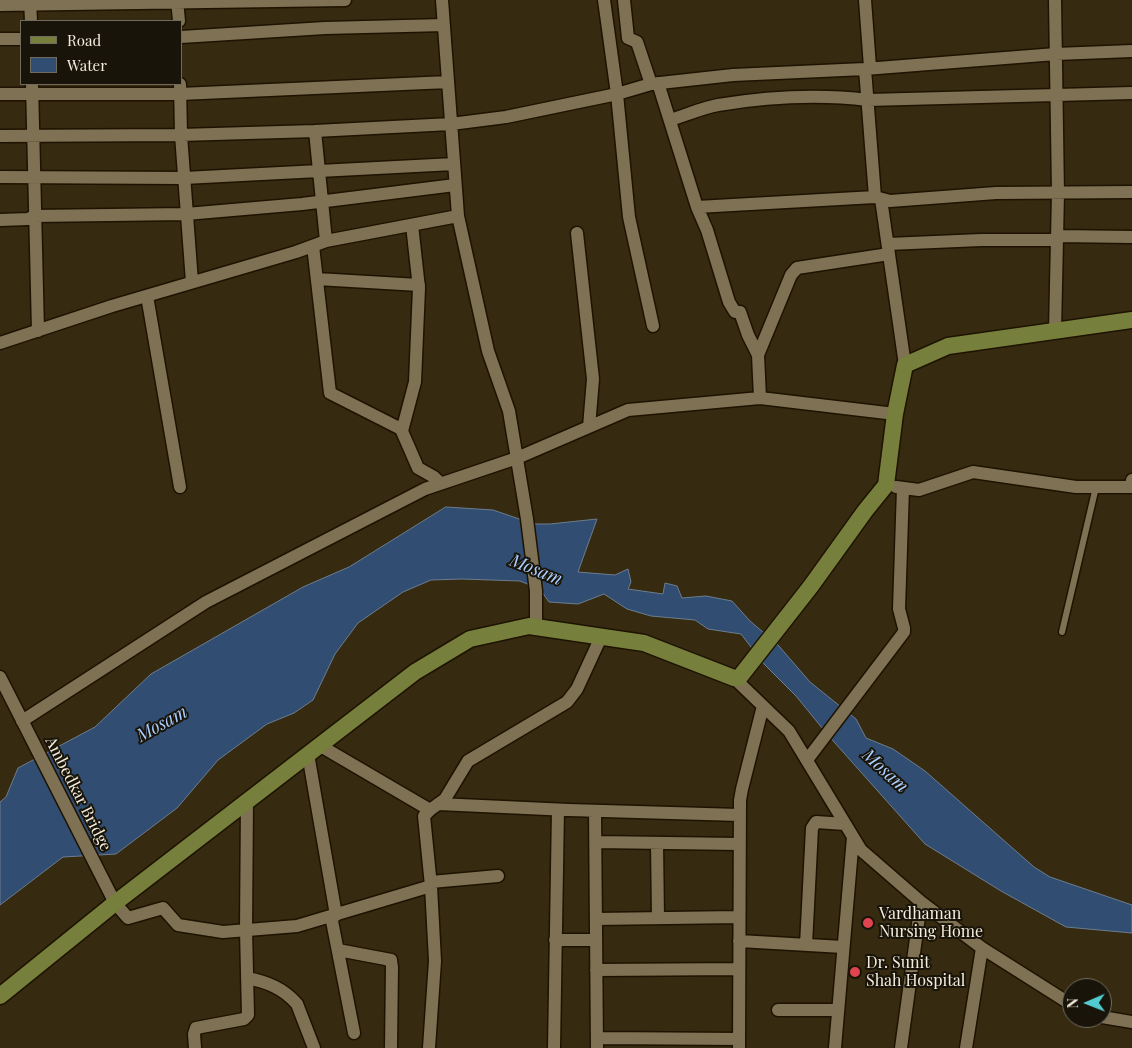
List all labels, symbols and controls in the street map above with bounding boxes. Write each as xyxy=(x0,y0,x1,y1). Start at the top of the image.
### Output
legend xyxy=(20,20,182,85)
text: Road xyxy=(67,30,101,50)
text: Water xyxy=(67,55,107,75)
water label: Mosam xyxy=(507,550,565,590)
water label: Mosam xyxy=(133,701,191,747)
street label: Ambedkar Bridge xyxy=(41,734,115,854)
water label: Mosam xyxy=(857,745,913,797)
place label: Vardhaman Nursing Home xyxy=(879,904,983,942)
marker: Vardhaman Nursing Home xyxy=(861,916,875,930)
place label: Dr. Sunit Shah Hospital xyxy=(866,953,965,991)
marker: Dr. Sunit Shah Hospital xyxy=(848,965,862,979)
north arrow xyxy=(1062,978,1112,1028)
text: N xyxy=(1063,998,1082,1008)

